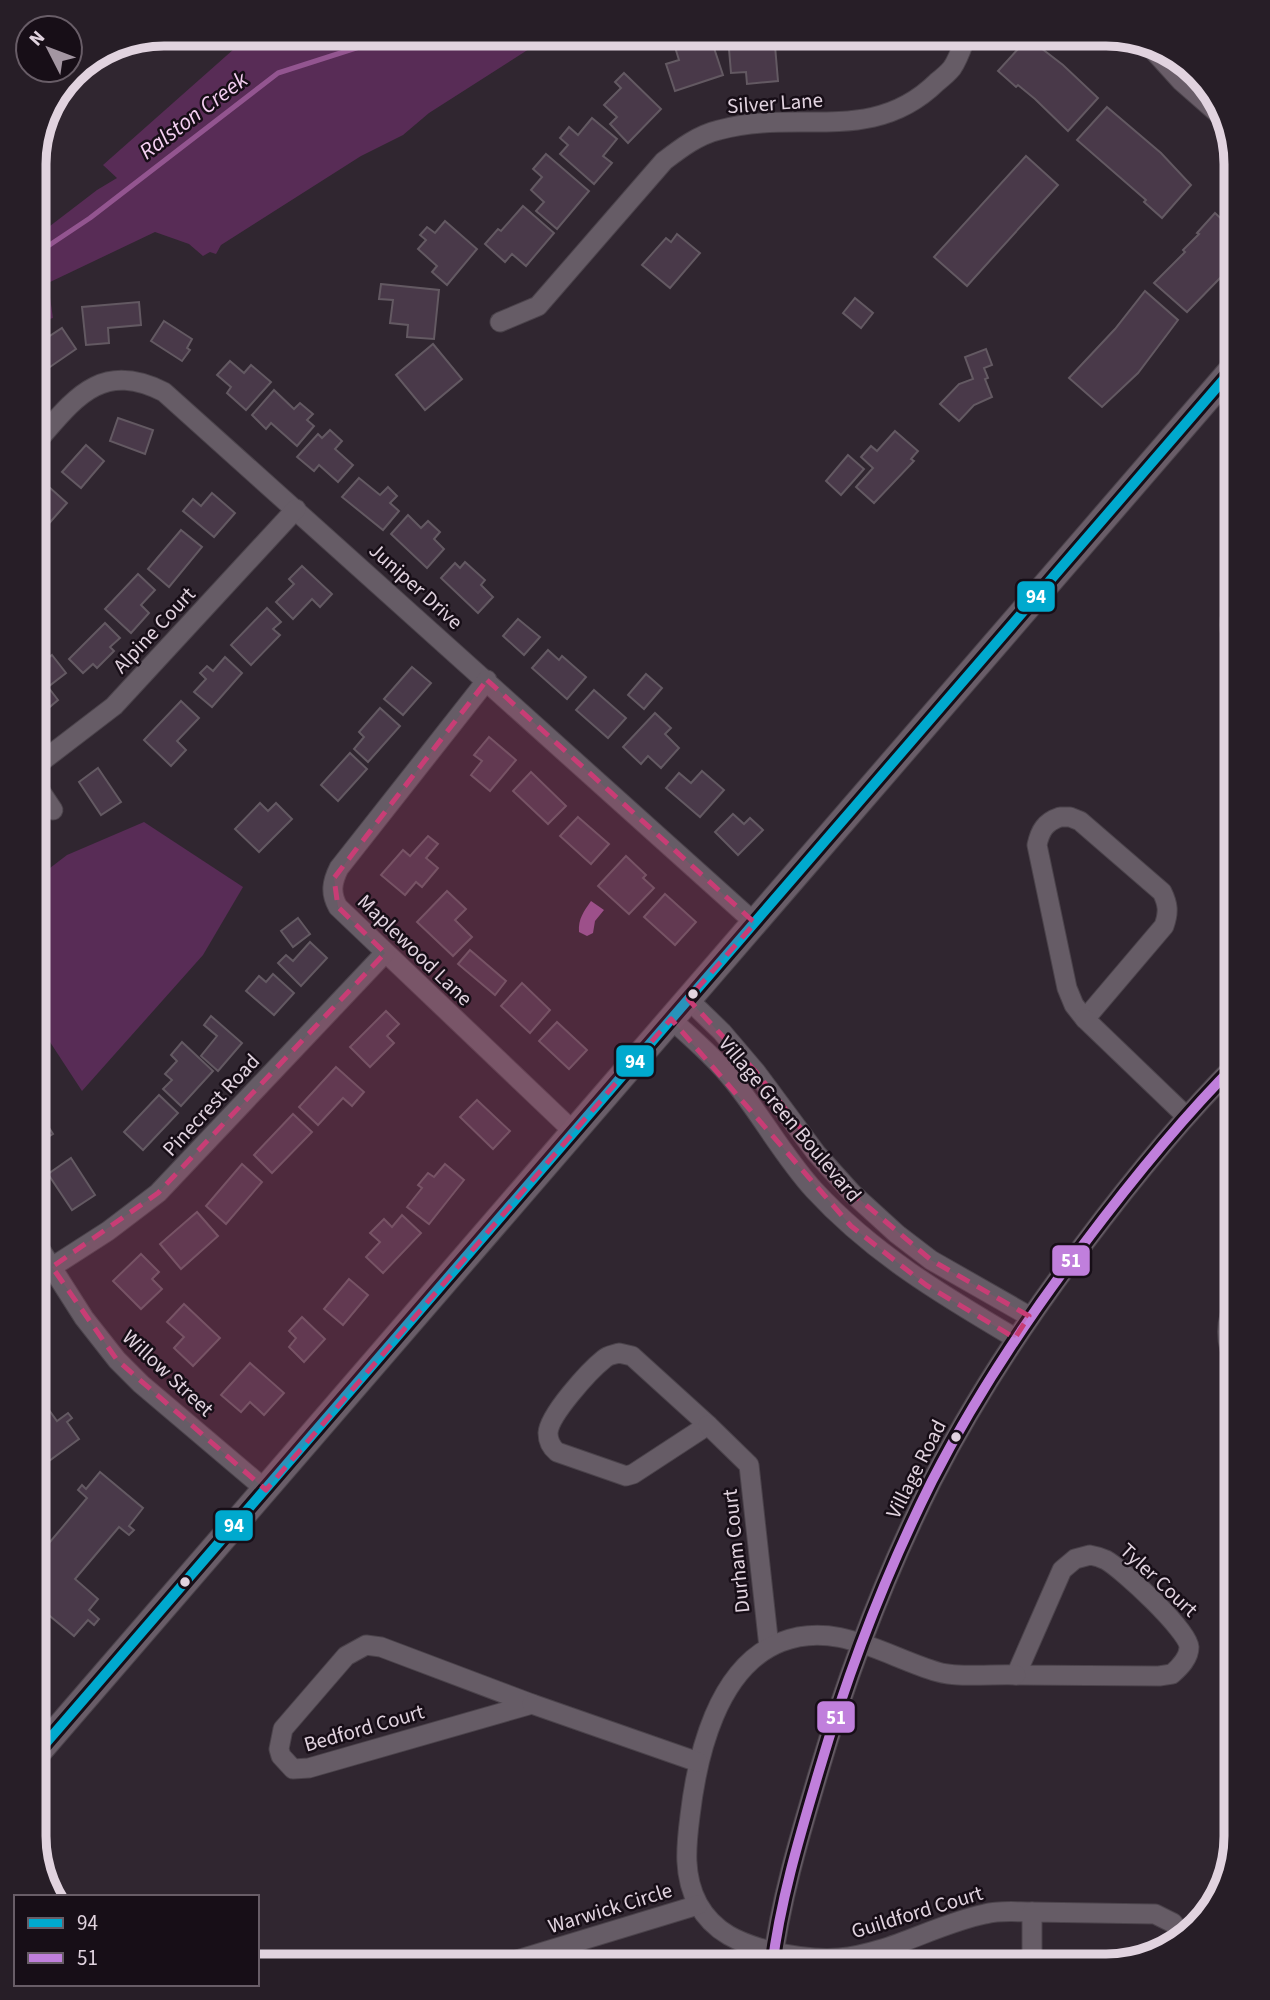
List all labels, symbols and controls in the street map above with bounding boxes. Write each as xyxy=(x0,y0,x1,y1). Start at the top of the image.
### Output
north arrow xyxy=(14,14,84,84)
text: N xyxy=(23,25,52,52)
water label: Ralston Creek xyxy=(132,63,256,167)
street label: Silver Lane xyxy=(726,85,824,121)
street label: Juniper Drive xyxy=(362,536,470,636)
street label: Alpine Court xyxy=(106,580,202,680)
line badge: 94 xyxy=(1016,580,1056,613)
text: 94 xyxy=(1026,584,1046,611)
street label: Maplewood Lane xyxy=(351,887,479,1013)
unlabelled marker xyxy=(686,987,700,1001)
street label: Village Green Boulevard xyxy=(712,1030,868,1208)
line badge: 94 xyxy=(615,1044,655,1078)
street label: Pinecrest Road xyxy=(155,1047,267,1163)
text: 94 xyxy=(625,1049,645,1076)
line badge: 51 xyxy=(1051,1244,1091,1277)
text: 51 xyxy=(1061,1248,1081,1275)
street label: Willow Street xyxy=(115,1323,221,1423)
street label: Village Road xyxy=(878,1414,954,1524)
unlabelled marker xyxy=(949,1430,963,1444)
street label: Durham Court xyxy=(715,1488,757,1614)
line badge: 94 xyxy=(214,1509,254,1542)
text: 94 xyxy=(224,1513,244,1540)
street label: Tyler Court xyxy=(1113,1536,1205,1624)
unlabelled marker xyxy=(178,1575,192,1589)
street label: Bedford Court xyxy=(300,1697,428,1759)
line badge: 51 xyxy=(816,1700,856,1734)
text: 51 xyxy=(826,1705,846,1732)
street label: Warwick Circle xyxy=(544,1875,676,1941)
street label: Guildford Court xyxy=(848,1878,986,1946)
legend xyxy=(14,1895,259,1986)
text: 94 xyxy=(77,1908,98,1938)
text: 51 xyxy=(77,1943,98,1973)

